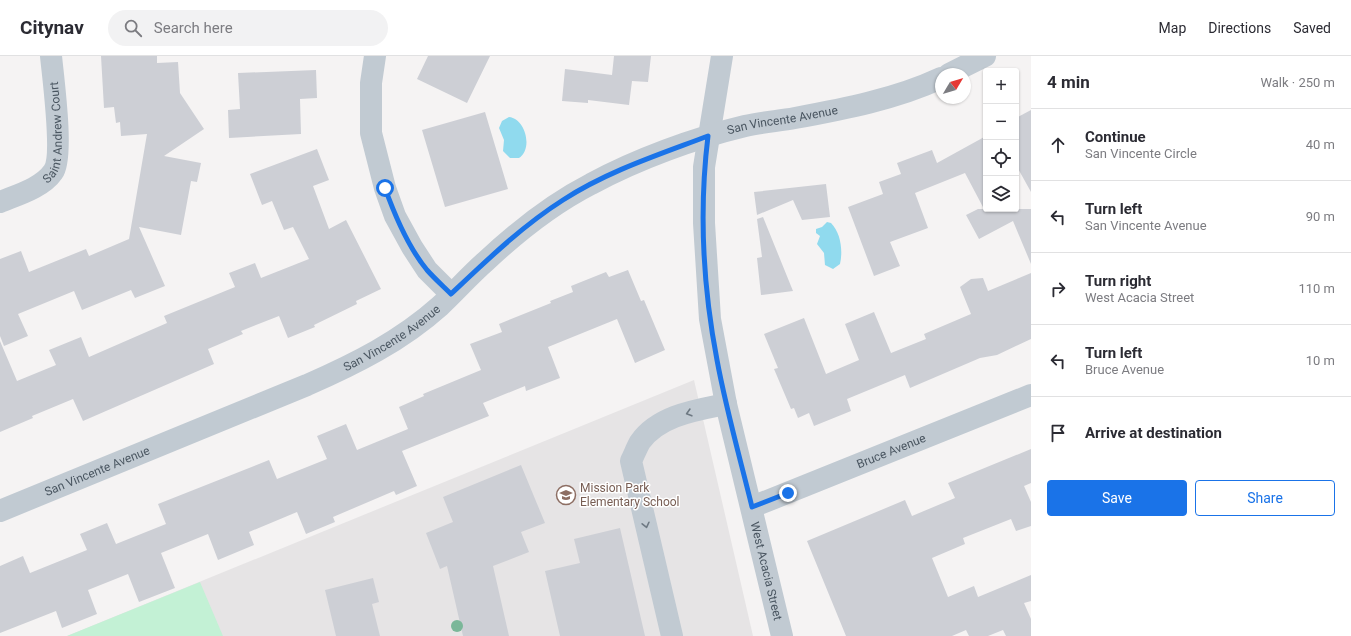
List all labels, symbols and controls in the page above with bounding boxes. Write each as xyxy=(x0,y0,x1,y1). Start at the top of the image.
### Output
search box xyxy=(108,10,388,46)
text: Citynav xyxy=(20,16,84,39)
icon: search xyxy=(122,17,144,39)
text: Search here xyxy=(154,19,233,37)
text: Map xyxy=(1159,20,1186,36)
text: Directions xyxy=(1208,20,1271,36)
text: Saved xyxy=(1293,20,1331,36)
north arrow xyxy=(935,68,971,104)
map controls xyxy=(983,68,1019,212)
button: + xyxy=(983,68,1019,104)
text: 4 min xyxy=(1047,72,1090,92)
text: Walk · 250 m xyxy=(1260,75,1335,90)
street label: Saint Andrew Court xyxy=(40,81,65,186)
street label: San Vincente Avenue xyxy=(725,103,839,137)
button: − xyxy=(983,104,1019,140)
text: Continue xyxy=(1085,128,1146,146)
icon: ahead xyxy=(1047,134,1069,156)
text: 40 m xyxy=(1306,137,1335,152)
button: locate xyxy=(983,140,1019,176)
text: San Vincente Circle xyxy=(1085,146,1197,161)
button: layers xyxy=(983,176,1019,212)
route start xyxy=(376,179,394,197)
text: Turn left xyxy=(1085,200,1142,218)
icon: left xyxy=(1047,206,1069,228)
text: 90 m xyxy=(1306,209,1335,224)
text: San Vincente Avenue xyxy=(1085,218,1207,233)
text: Turn right xyxy=(1085,272,1151,290)
icon: right xyxy=(1047,278,1069,300)
text: 110 m xyxy=(1298,281,1335,296)
text: West Acacia Street xyxy=(1085,290,1194,305)
street label: San Vincente Avenue xyxy=(341,302,443,374)
text: Turn left xyxy=(1085,344,1142,362)
icon: left xyxy=(1047,350,1069,372)
text: 10 m xyxy=(1306,353,1335,368)
text: Bruce Avenue xyxy=(1085,362,1164,377)
one-way arrow xyxy=(685,408,692,417)
icon: arrive xyxy=(1047,422,1069,444)
text: Arrive at destination xyxy=(1085,424,1222,442)
street label: Bruce Avenue xyxy=(855,431,928,471)
street label: San Vincente Avenue xyxy=(42,443,152,499)
button: Save xyxy=(1047,480,1187,516)
button: Share xyxy=(1195,480,1335,516)
place label: Mission Park Elementary School xyxy=(580,481,680,509)
school or university icon: Mission Park Elementary School xyxy=(555,484,577,506)
route end xyxy=(779,484,797,502)
street label: West Acacia Street xyxy=(748,520,785,622)
one-way arrow xyxy=(641,521,649,528)

